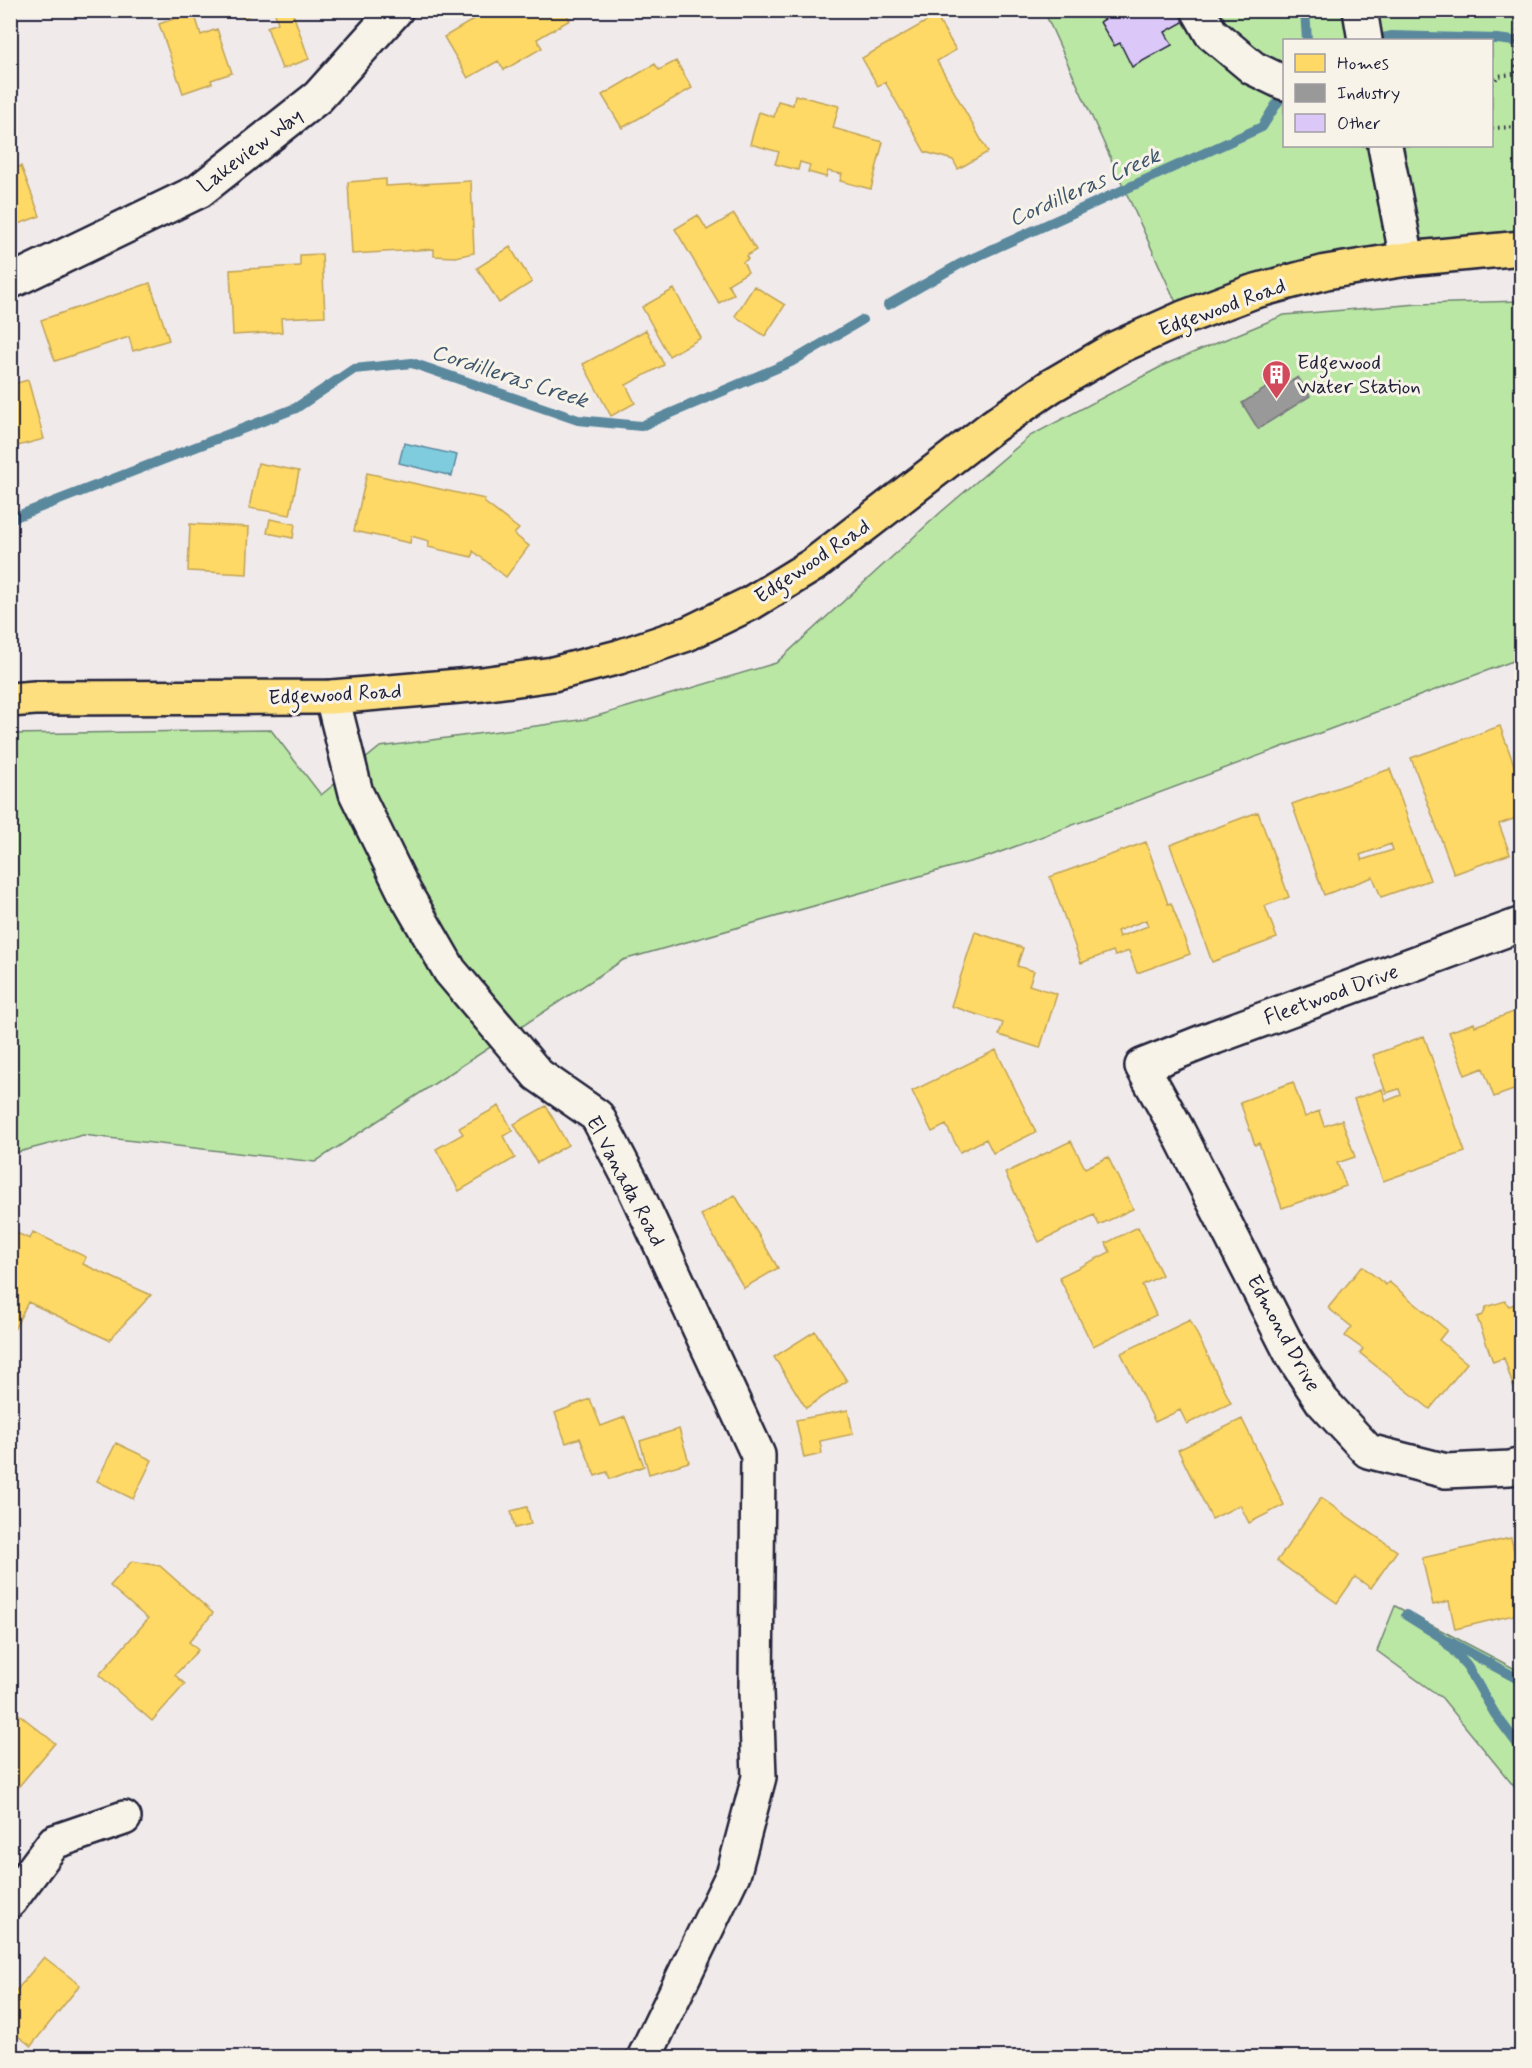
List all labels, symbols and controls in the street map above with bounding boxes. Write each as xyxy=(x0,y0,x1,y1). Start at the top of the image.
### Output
legend xyxy=(1283,39,1493,147)
text: Homes xyxy=(1337,52,1389,76)
text: Industry xyxy=(1337,82,1400,106)
street label: Lakeview Way xyxy=(192,102,309,200)
text: Other xyxy=(1337,112,1381,136)
water label: Cordilleras Creek xyxy=(1005,141,1166,234)
street label: Edgewood Road xyxy=(1155,272,1291,346)
water label: Cordilleras Creek xyxy=(428,338,593,416)
place label: Edgewood Water Station xyxy=(1297,349,1421,401)
building icon: Edgewood Water Station xyxy=(1260,358,1292,400)
street label: Edgewood Road xyxy=(749,513,877,612)
street label: Edgewood Road xyxy=(268,678,403,714)
street label: Fleetwood Drive xyxy=(1260,958,1402,1032)
street label: El Vanada Road xyxy=(579,1111,671,1252)
street label: Edmond Drive xyxy=(1239,1270,1327,1397)

